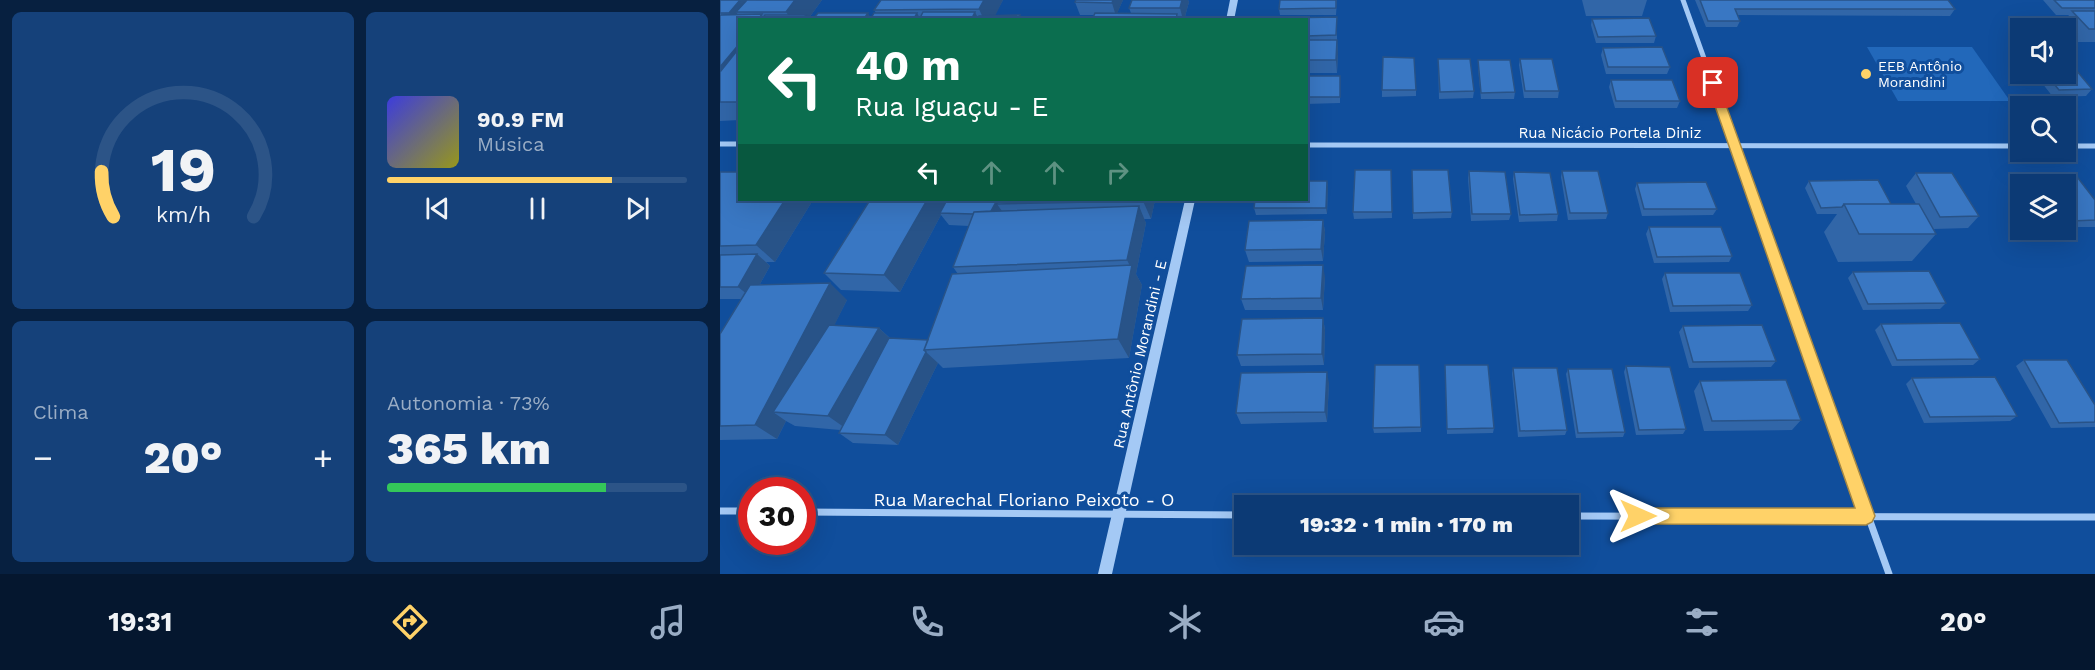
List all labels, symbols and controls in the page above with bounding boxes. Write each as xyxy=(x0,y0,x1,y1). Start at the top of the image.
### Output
map controls xyxy=(2010,18,2076,240)
button: sound xyxy=(2010,18,2076,84)
text: 40 m xyxy=(855,41,961,90)
icon: left xyxy=(756,42,834,120)
pin xyxy=(1687,57,1738,108)
place label: EEB Antônio Morandini xyxy=(1878,58,1962,90)
icon: arrive xyxy=(1696,66,1729,99)
marker: EEB Antônio Morandini xyxy=(1859,67,1873,81)
text: Rua Iguaçu - E xyxy=(855,91,1048,123)
button: search xyxy=(2010,96,2076,162)
text: 90.9 FM xyxy=(477,107,564,132)
street label: Rua Nicácio Portela Diniz xyxy=(1518,124,1702,142)
text: Música xyxy=(477,132,545,156)
text: 19 xyxy=(150,134,216,207)
icon: left xyxy=(912,156,945,189)
icon: ahead xyxy=(975,156,1008,189)
icon: ahead xyxy=(1038,156,1071,189)
icon: right xyxy=(1101,156,1134,189)
button: layers xyxy=(2010,174,2076,240)
icon: previous xyxy=(421,192,454,225)
icon: pause xyxy=(521,192,554,225)
icon: next xyxy=(621,192,654,225)
text: km/h xyxy=(155,203,211,228)
street label: Rua Antônio Morandini - E xyxy=(1110,258,1170,450)
text: Autonomia · 73% xyxy=(387,391,550,415)
text: Clima xyxy=(33,400,89,424)
text: 365 km xyxy=(387,422,551,475)
text: 20° xyxy=(143,431,223,484)
text: − xyxy=(33,438,53,477)
text: + xyxy=(313,438,333,477)
speed limit sign: 30 xyxy=(738,477,816,555)
position arrow xyxy=(1606,484,1670,548)
street label: Rua Marechal Floriano Peixoto - O xyxy=(874,489,1174,510)
text: 19:32 · 1 min · 170 m xyxy=(1300,512,1513,537)
icon: directions xyxy=(389,601,431,643)
icon: music xyxy=(647,601,689,643)
icon: phone xyxy=(906,601,948,643)
icon: climate xyxy=(1164,601,1206,643)
icon: car xyxy=(1423,601,1465,643)
icon: filters xyxy=(1681,601,1723,643)
text: 19:31 xyxy=(108,606,172,638)
text: 20° xyxy=(1940,606,1987,638)

